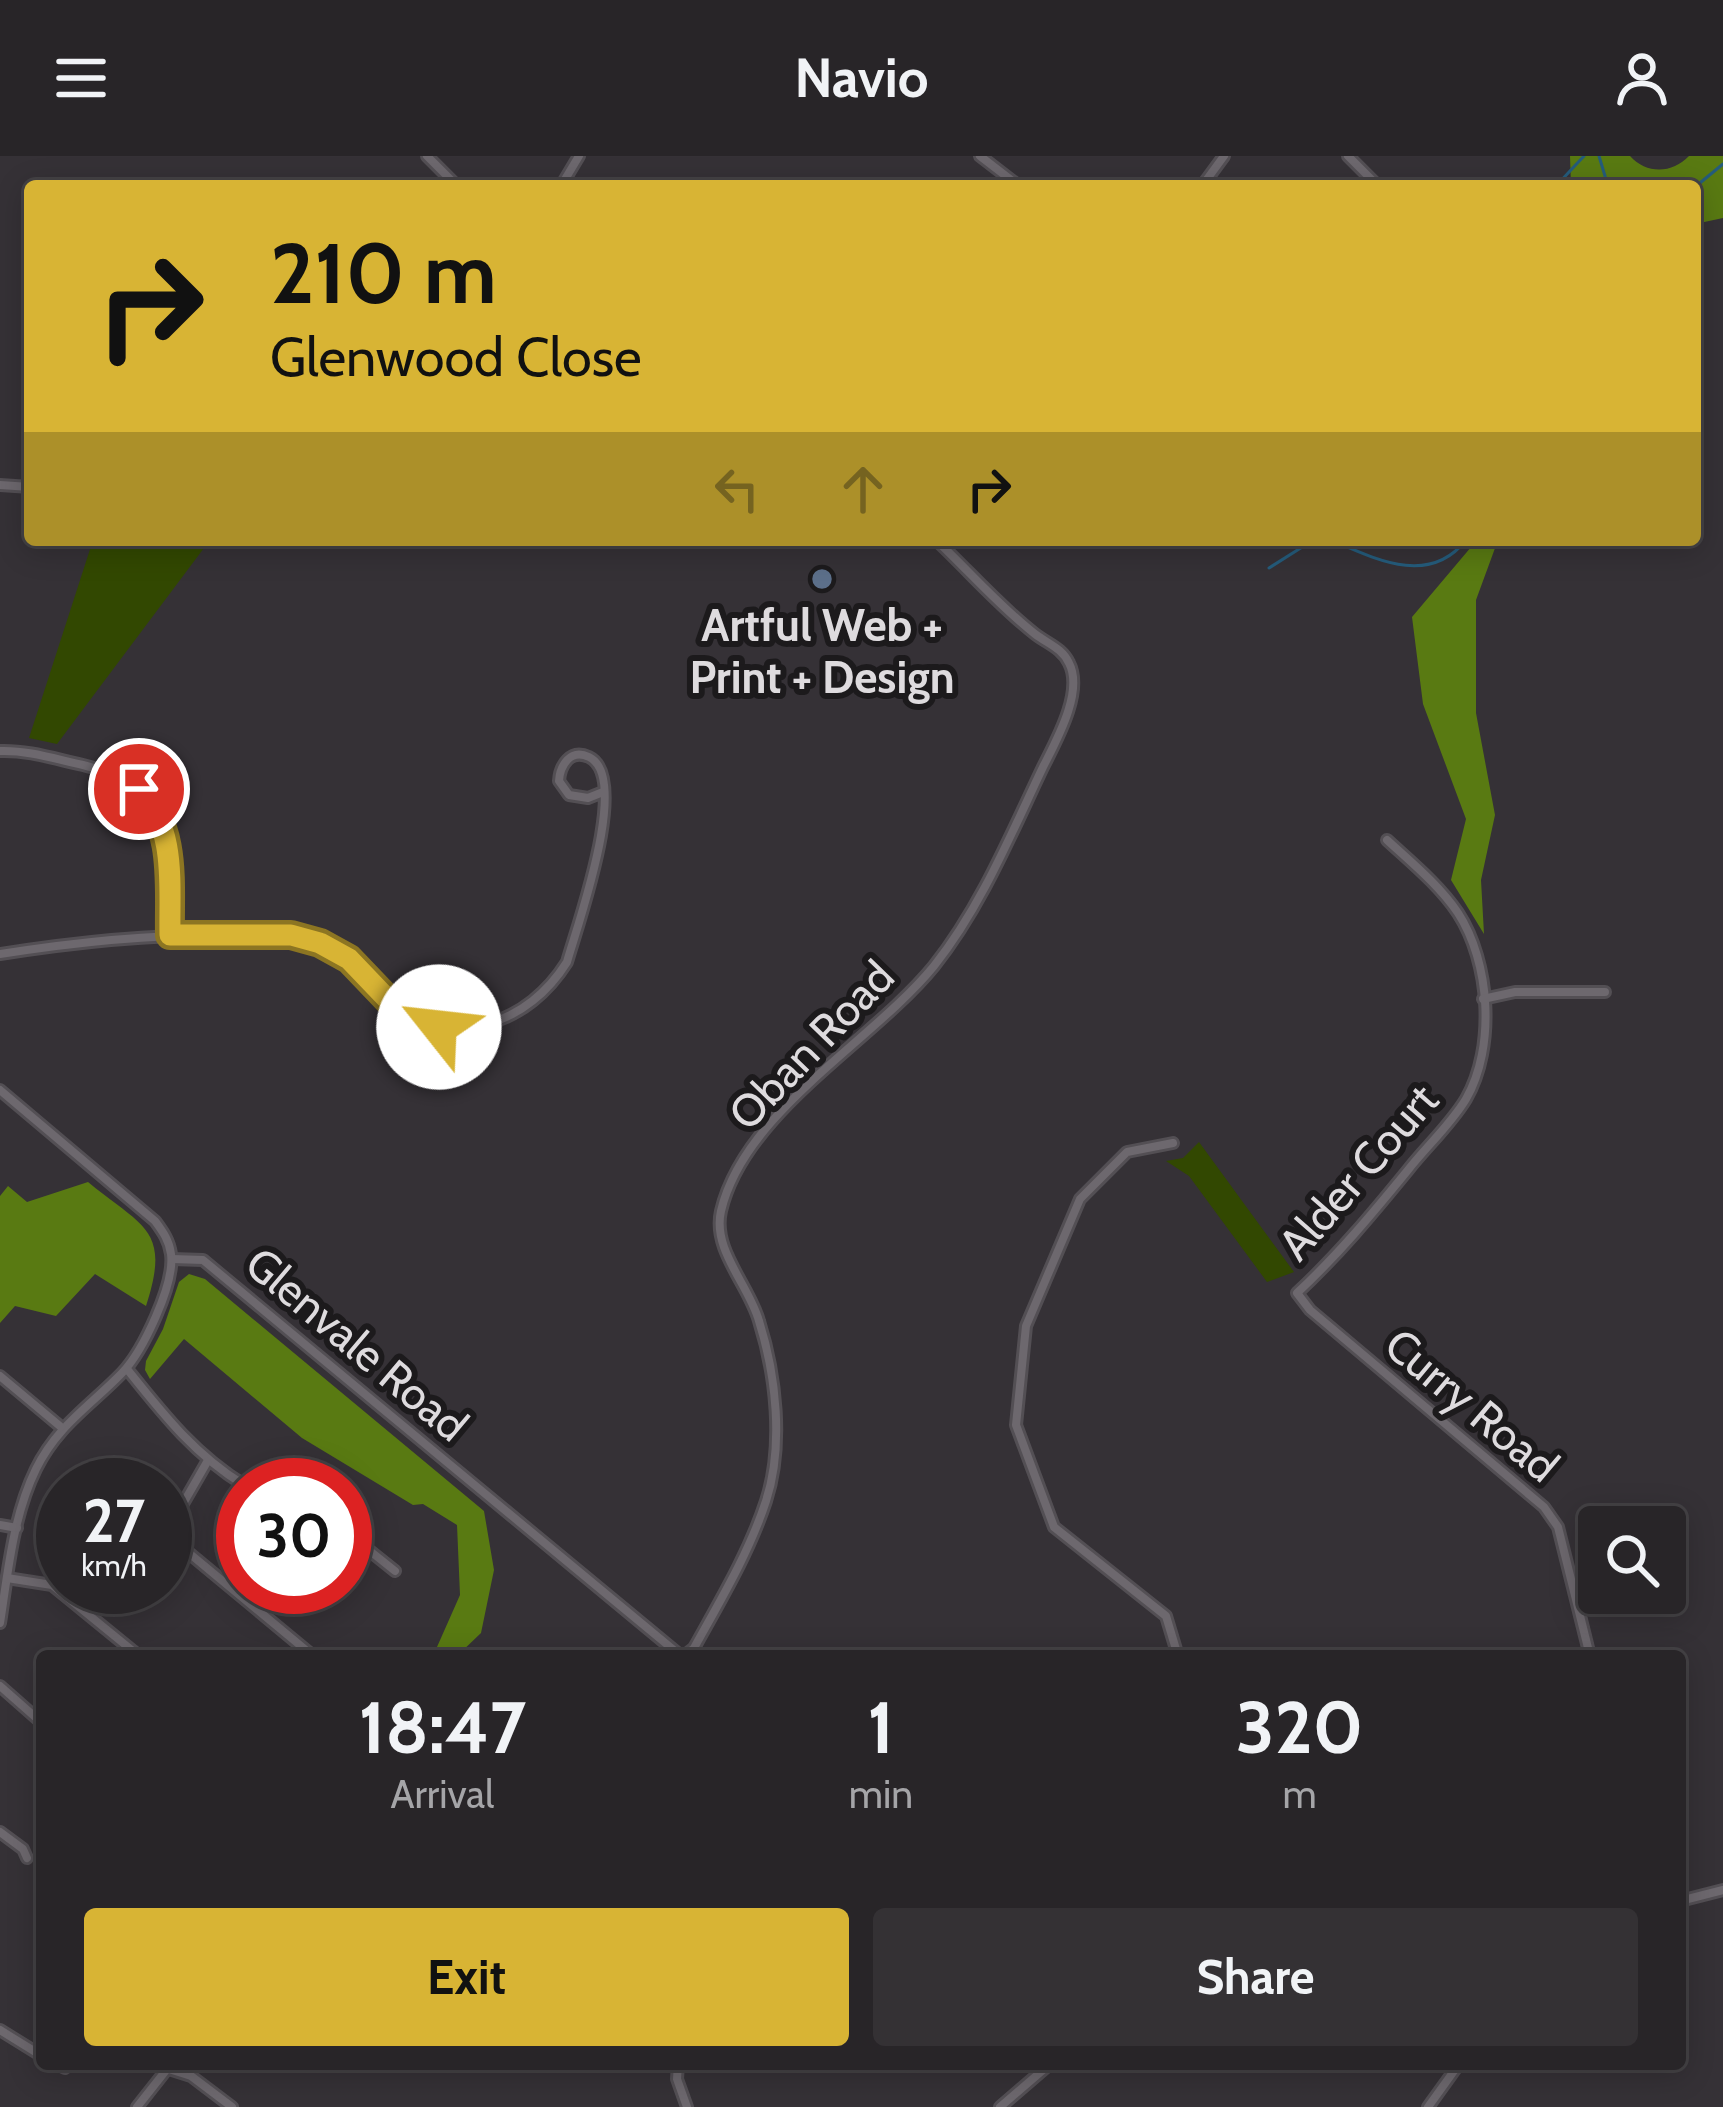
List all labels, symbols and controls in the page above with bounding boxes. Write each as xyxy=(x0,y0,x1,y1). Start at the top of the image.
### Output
icon: menu xyxy=(48,45,114,111)
text: Navio xyxy=(794,45,929,111)
icon: person xyxy=(1609,45,1675,111)
text: 210 m xyxy=(270,222,497,324)
icon: right xyxy=(72,228,228,384)
text: Glenwood Close xyxy=(270,324,642,390)
icon: left xyxy=(704,456,770,522)
icon: ahead xyxy=(830,456,896,522)
icon: right xyxy=(956,456,1022,522)
marker: Artful Web + Print + Design xyxy=(809,566,835,592)
place label: Artful Web + Print + Design xyxy=(689,598,955,704)
pin xyxy=(88,738,190,840)
icon: arrive xyxy=(106,756,172,822)
street label: Oban Road xyxy=(717,949,905,1141)
position arrow xyxy=(376,964,502,1090)
street label: Alder Court xyxy=(1267,1073,1449,1271)
street label: Glenvale Road xyxy=(235,1236,479,1452)
street label: Curry Road xyxy=(1374,1317,1570,1493)
speed limit sign: 30 xyxy=(216,1458,372,1614)
text: 27 xyxy=(83,1484,145,1557)
map controls xyxy=(1578,1506,1686,1614)
button: search xyxy=(1578,1506,1686,1614)
text: km/h xyxy=(81,1547,147,1584)
text: 18:47 xyxy=(359,1684,526,1771)
text: 1 xyxy=(868,1684,894,1771)
text: 320 xyxy=(1236,1684,1363,1771)
text: Arrival xyxy=(390,1770,494,1818)
text: min xyxy=(849,1770,913,1818)
text: m xyxy=(1282,1770,1317,1818)
button: Exit xyxy=(84,1908,849,2046)
button: Share xyxy=(873,1908,1638,2046)

